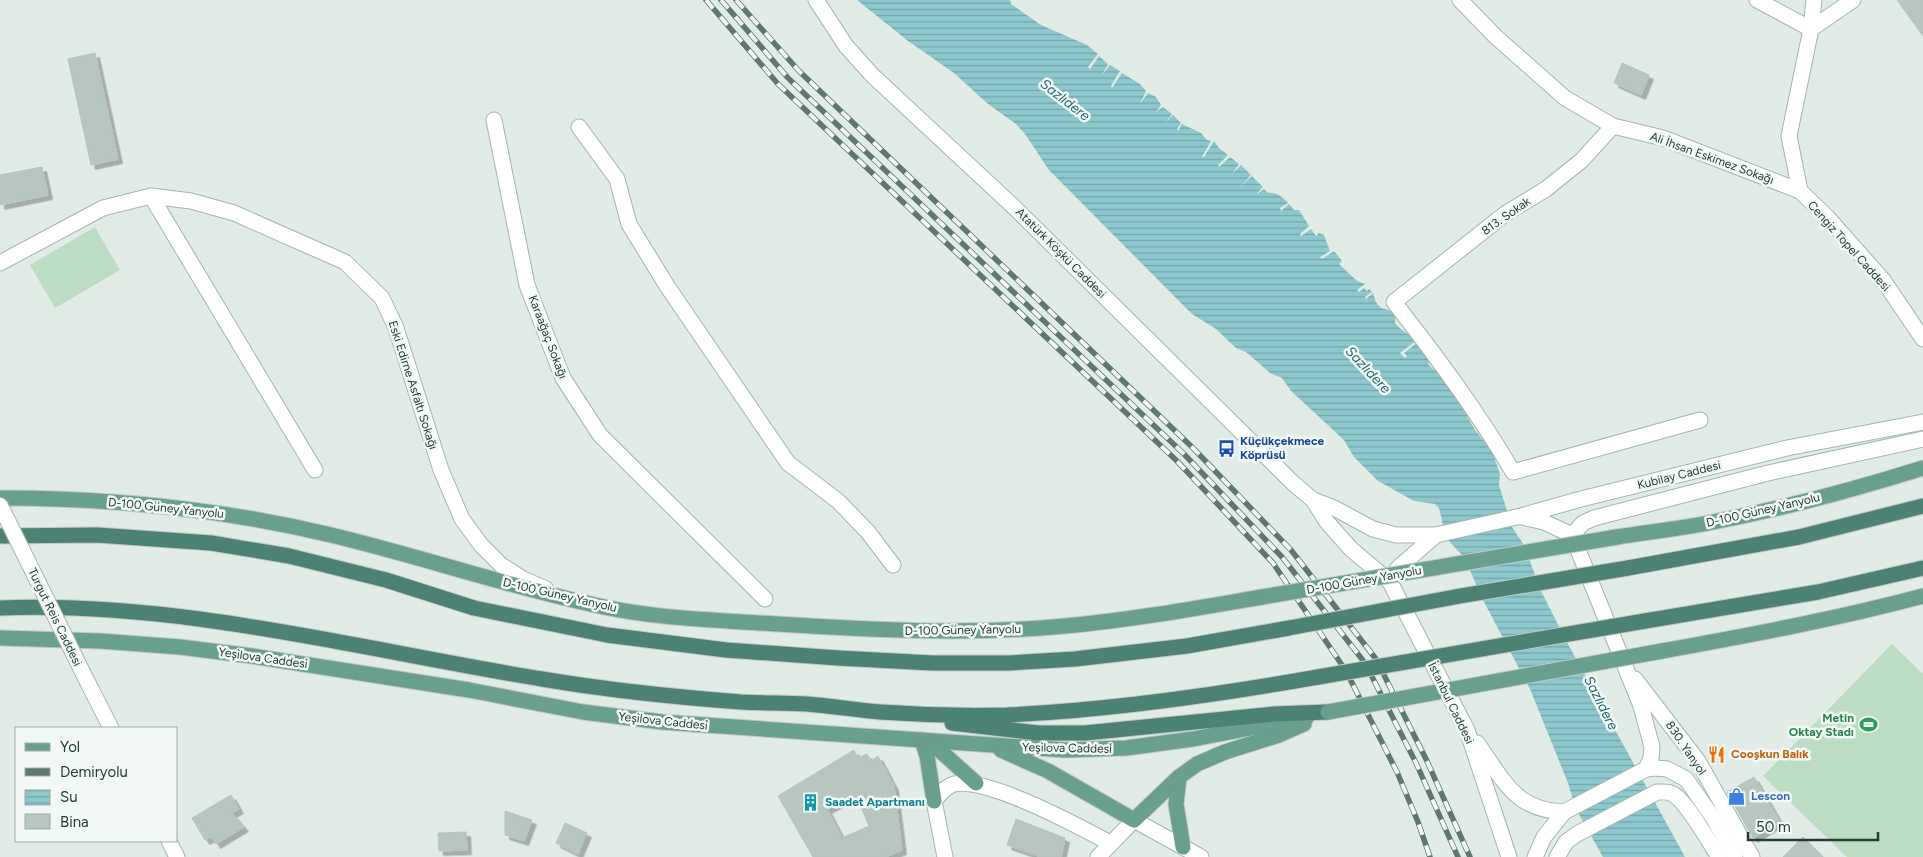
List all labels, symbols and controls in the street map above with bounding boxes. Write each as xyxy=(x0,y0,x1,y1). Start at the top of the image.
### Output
water label: Sazlıdere xyxy=(1037,75,1093,125)
street label: Ali İhsan Eskimez Sokağı xyxy=(1648,129,1776,187)
street label: 813. Sokak xyxy=(1479,194,1533,238)
street label: Cengiz Topel Caddesi xyxy=(1805,198,1893,294)
street label: Atatürk Köşkü Caddesi xyxy=(1013,205,1109,301)
street label: Karaağaç Sokağı xyxy=(526,293,570,381)
street label: Eski Edirne Asfaltı Sokağı xyxy=(386,319,440,451)
water label: Sazlıdere xyxy=(1342,343,1394,397)
place label: Küçükçekmece Köprüsü xyxy=(1240,434,1325,462)
bus stop icon: Küçükçekmece Köprüsü xyxy=(1216,438,1236,458)
street label: Kubilay Caddesi xyxy=(1636,458,1722,492)
street label: D-100 Güney Yanyolu xyxy=(1705,490,1821,530)
street label: D-100 Güney Yanyolu xyxy=(107,495,225,521)
street label: D-100 Güney Yanyolu xyxy=(1305,563,1423,597)
street label: Turgut Reis Caddesi xyxy=(25,566,85,668)
street label: D-100 Güney Yanyolu xyxy=(502,575,618,615)
street label: D-100 Güney Yanyolu xyxy=(905,622,1021,638)
street label: Yeşilova Caddesi xyxy=(218,645,308,671)
street label: İstanbul Caddesi xyxy=(1425,660,1477,746)
water label: Sazlıdere xyxy=(1580,673,1622,733)
street label: Yeşilova Caddesi xyxy=(618,709,708,733)
place label: Metin Oktay Stadı xyxy=(1789,711,1854,739)
sports icon: Metin Oktay Stadı xyxy=(1858,715,1878,735)
street label: 830. Yanyol xyxy=(1663,718,1709,778)
legend xyxy=(15,727,178,842)
text: Yol xyxy=(60,738,80,756)
street label: Yeşilova Caddesi xyxy=(1022,740,1112,756)
restaurant icon: Cooşkun Balık xyxy=(1707,744,1727,764)
place label: Cooşkun Balık xyxy=(1731,747,1809,761)
text: Demiryolu xyxy=(60,763,128,781)
shop icon: Lescon xyxy=(1727,786,1747,806)
text: Su xyxy=(60,788,78,806)
place label: Lescon xyxy=(1751,789,1790,803)
building icon: Saadet Apartmanı xyxy=(801,792,821,812)
place label: Saadet Apartmanı xyxy=(825,795,925,809)
scale bar xyxy=(1748,810,1878,842)
text: Bina xyxy=(60,813,89,831)
text: 50 m xyxy=(1756,818,1791,836)

